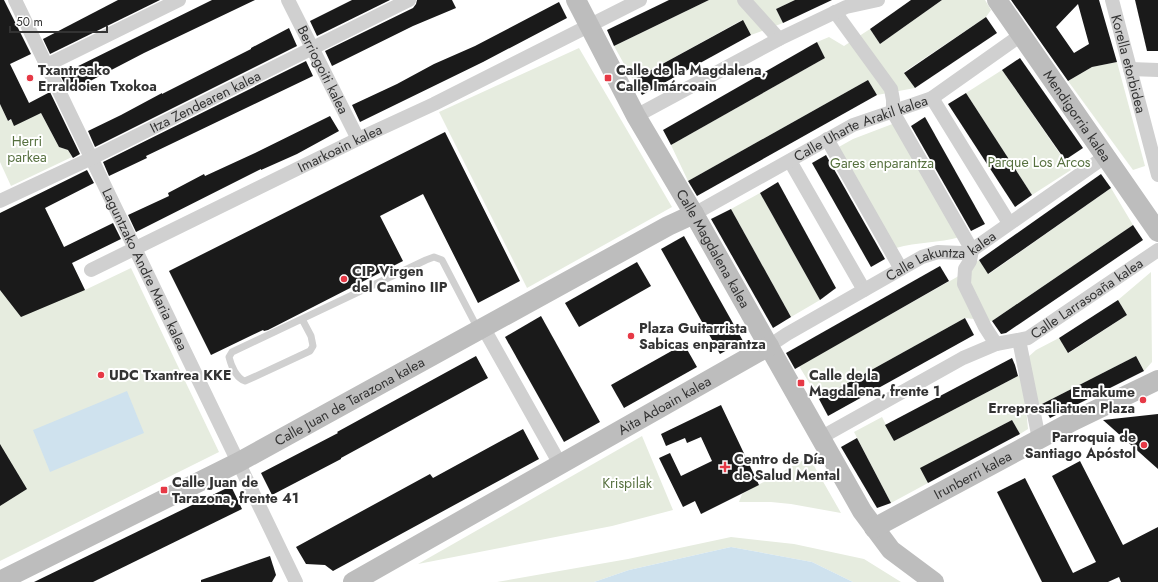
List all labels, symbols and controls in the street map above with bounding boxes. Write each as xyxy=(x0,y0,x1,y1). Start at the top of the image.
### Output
scale bar xyxy=(10,8,107,34)
street label: Korella etorbidea xyxy=(1106,12,1151,115)
text: 50 m xyxy=(16,13,43,31)
street label: Berriogoiti kalea xyxy=(292,22,354,117)
place label: Txantreako Erraldoien Txokoa xyxy=(38,60,157,96)
place label: Calle de la Magdalena, Calle Imárcoain xyxy=(616,60,766,96)
street label: Itza Zendearen kalea xyxy=(146,66,264,138)
street label: Mendigorria kalea xyxy=(1039,66,1116,166)
marker: Txantreako Erraldoien Txokoa xyxy=(25,73,35,83)
marker: Calle de la Magdalena, Calle Imárcoain xyxy=(603,73,613,83)
street label: Calle Uharte Arakil kalea xyxy=(790,90,930,166)
street label: Imarkoain kalea xyxy=(294,119,385,177)
park label: Herri parkea xyxy=(7,131,47,167)
park label: Parque Los Arcos xyxy=(988,152,1091,172)
park label: Gares enparantza xyxy=(830,153,934,173)
street label: Laguntzako Andre Maria kalea xyxy=(97,185,193,354)
street label: Calle Magdalena kalea xyxy=(671,185,755,312)
street label: Calle Lakuntza kalea xyxy=(882,226,1000,286)
street label: Calle Larrasoaña kalea xyxy=(1026,253,1147,344)
place label: CIP Virgen del Camino IIP xyxy=(352,261,448,297)
marker: CIP Virgen del Camino IIP xyxy=(339,274,349,284)
place label: Plaza Guitarrista Sabicas enparantza xyxy=(639,318,766,354)
marker: Plaza Guitarrista Sabicas enparantza xyxy=(626,331,636,341)
street label: Calle Juan de Tarazona kalea xyxy=(271,352,428,451)
place label: UDC Txantrea KKE xyxy=(109,365,231,385)
place label: Calle de la Magdalena, frente 1 xyxy=(809,365,940,401)
marker: UDC Txantrea KKE xyxy=(96,370,106,380)
street label: Aita Adoain kalea xyxy=(614,371,715,440)
marker: Calle de la Magdalena, frente 1 xyxy=(796,378,806,388)
place label: Emakume Errepresaliatuen Plaza xyxy=(988,382,1135,418)
marker: Emakume Errepresaliatuen Plaza xyxy=(1138,395,1148,405)
place label: Parroquia de Santiago Apóstol xyxy=(1025,427,1136,463)
marker: Parroquia de Santiago Apóstol xyxy=(1139,440,1149,450)
street label: Irunberri kalea xyxy=(930,446,1015,504)
place label: Centro de Día de Salud Mental xyxy=(734,449,840,485)
marker: Centro de Día de Salud Mental xyxy=(719,461,731,473)
place label: Calle Juan de Tarazona, frente 41 xyxy=(172,472,299,508)
park label: Krispilak xyxy=(602,473,653,493)
marker: Calle Juan de Tarazona, frente 41 xyxy=(159,485,169,495)

